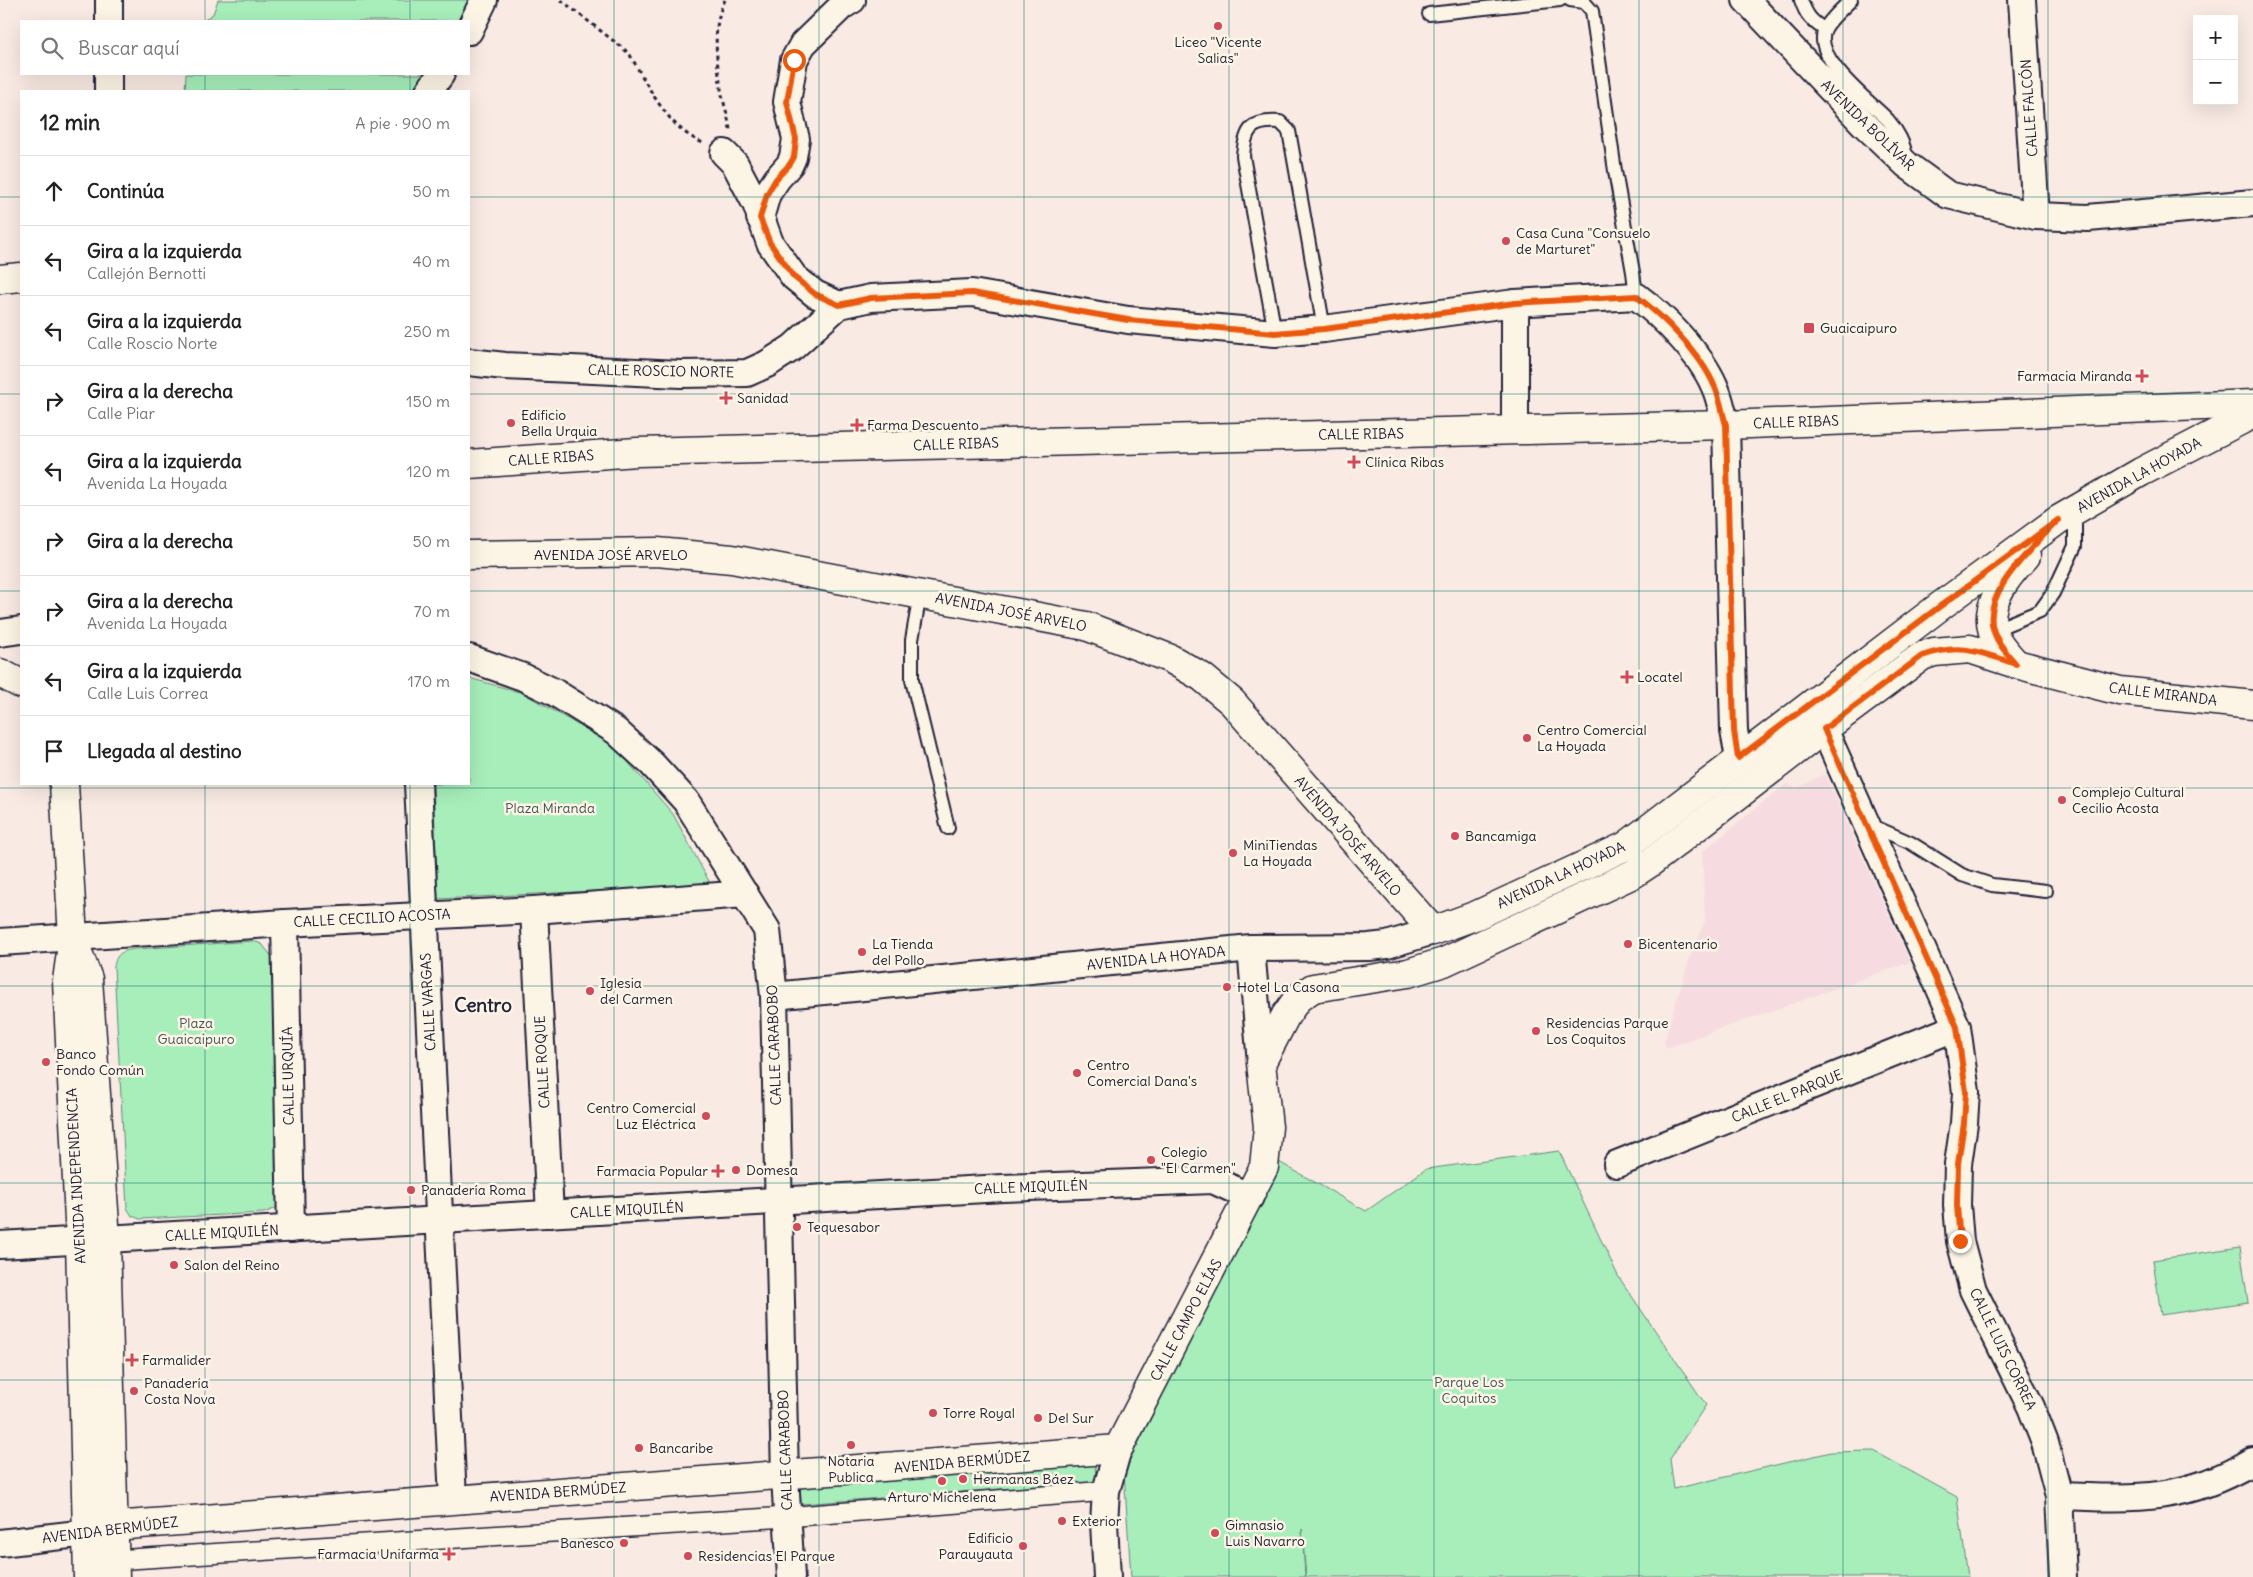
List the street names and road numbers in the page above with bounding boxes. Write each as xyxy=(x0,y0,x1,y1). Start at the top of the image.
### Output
street label: CALLE FALCÓN xyxy=(2017,59,2041,157)
street label: AVENIDA BOLÍVAR xyxy=(1817,76,1919,174)
street label: CALLE ROSCIO NORTE xyxy=(588,361,734,381)
street label: CALLE RIBAS xyxy=(1753,411,1839,432)
street label: CALLE RIBAS xyxy=(1318,424,1404,444)
street label: CALLE RIBAS xyxy=(913,433,999,454)
street label: AVENIDA LA HOYADA xyxy=(2074,433,2204,517)
street label: CALLE RIBAS xyxy=(508,446,595,470)
street label: AVENIDA JOSÉ ARVELO xyxy=(534,546,688,564)
street label: AVENIDA JOSÉ ARVELO xyxy=(934,588,1088,636)
street label: CALLE MIRANDA xyxy=(2108,678,2218,710)
street label: AVENIDA JOSÉ ARVELO xyxy=(1291,772,1405,900)
street label: AVENIDA LA HOYADA xyxy=(1494,837,1628,913)
street label: CALLE CECILIO ACOSTA xyxy=(293,905,451,931)
street label: AVENIDA LA HOYADA xyxy=(1086,942,1226,974)
street label: CALLE VARGAS xyxy=(416,952,440,1051)
street label: CALLE CARABOBO xyxy=(763,984,785,1106)
street label: CALLE ROQUE xyxy=(531,1015,553,1109)
street label: CALLE URQUÍA xyxy=(278,1027,298,1125)
street label: CALLE EL PARQUE xyxy=(1729,1065,1845,1127)
street label: AVENIDA INDEPENDENCIA xyxy=(62,1088,90,1264)
street label: CALLE MIQUILÉN xyxy=(974,1176,1088,1198)
street label: CALLE MIQUILÉN xyxy=(570,1198,684,1222)
street label: CALLE MIQUILÉN xyxy=(165,1221,279,1245)
street label: CALLE CAMPO ELÍAS xyxy=(1146,1256,1226,1384)
street label: CALLE LUIS CORREA xyxy=(1966,1285,2040,1413)
street label: CALLE CARABOBO xyxy=(774,1389,796,1511)
street label: AVENIDA BERMÚDEZ xyxy=(893,1447,1031,1477)
street label: AVENIDA BERMÚDEZ xyxy=(489,1478,627,1506)
street label: AVENIDA BERMÚDEZ xyxy=(41,1513,179,1547)

